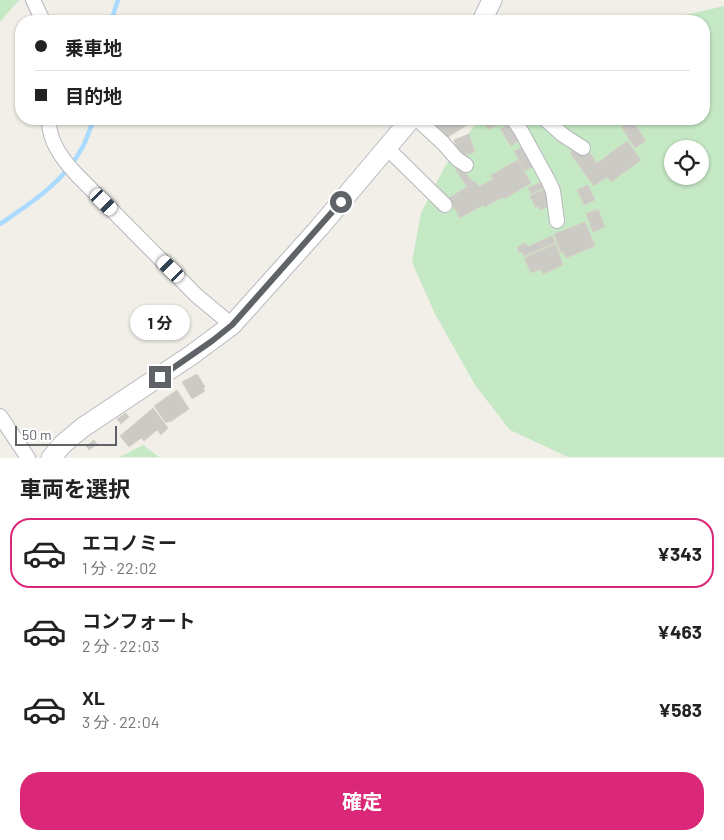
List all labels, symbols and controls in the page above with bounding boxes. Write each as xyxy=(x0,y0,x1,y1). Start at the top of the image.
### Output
text: 乗車地 xyxy=(65,36,122,59)
text: 目的地 xyxy=(65,84,122,107)
map controls xyxy=(664,140,709,185)
button: locate xyxy=(664,140,709,185)
car xyxy=(88,186,119,218)
route start xyxy=(330,191,352,213)
car xyxy=(155,253,186,285)
callout: 1 分 xyxy=(130,304,190,340)
text: 1 分 xyxy=(148,313,172,332)
route end xyxy=(149,366,171,388)
scale bar xyxy=(15,422,118,446)
text: 50 m xyxy=(22,426,51,443)
text: 車両を選択 xyxy=(20,475,130,501)
icon: car xyxy=(22,531,67,576)
text: エコノミー xyxy=(82,531,177,554)
text: ¥343 xyxy=(657,542,702,565)
text: 1 分 · 22:02 xyxy=(82,558,157,577)
icon: car xyxy=(22,609,67,654)
text: コンフォート xyxy=(82,609,195,632)
text: ¥463 xyxy=(657,620,702,643)
text: 2 分 · 22:03 xyxy=(82,636,159,655)
text: XL xyxy=(82,686,105,709)
icon: car xyxy=(22,687,67,732)
text: ¥583 xyxy=(658,698,702,721)
text: 3 分 · 22:04 xyxy=(82,712,160,731)
button: 確定 xyxy=(20,772,704,830)

